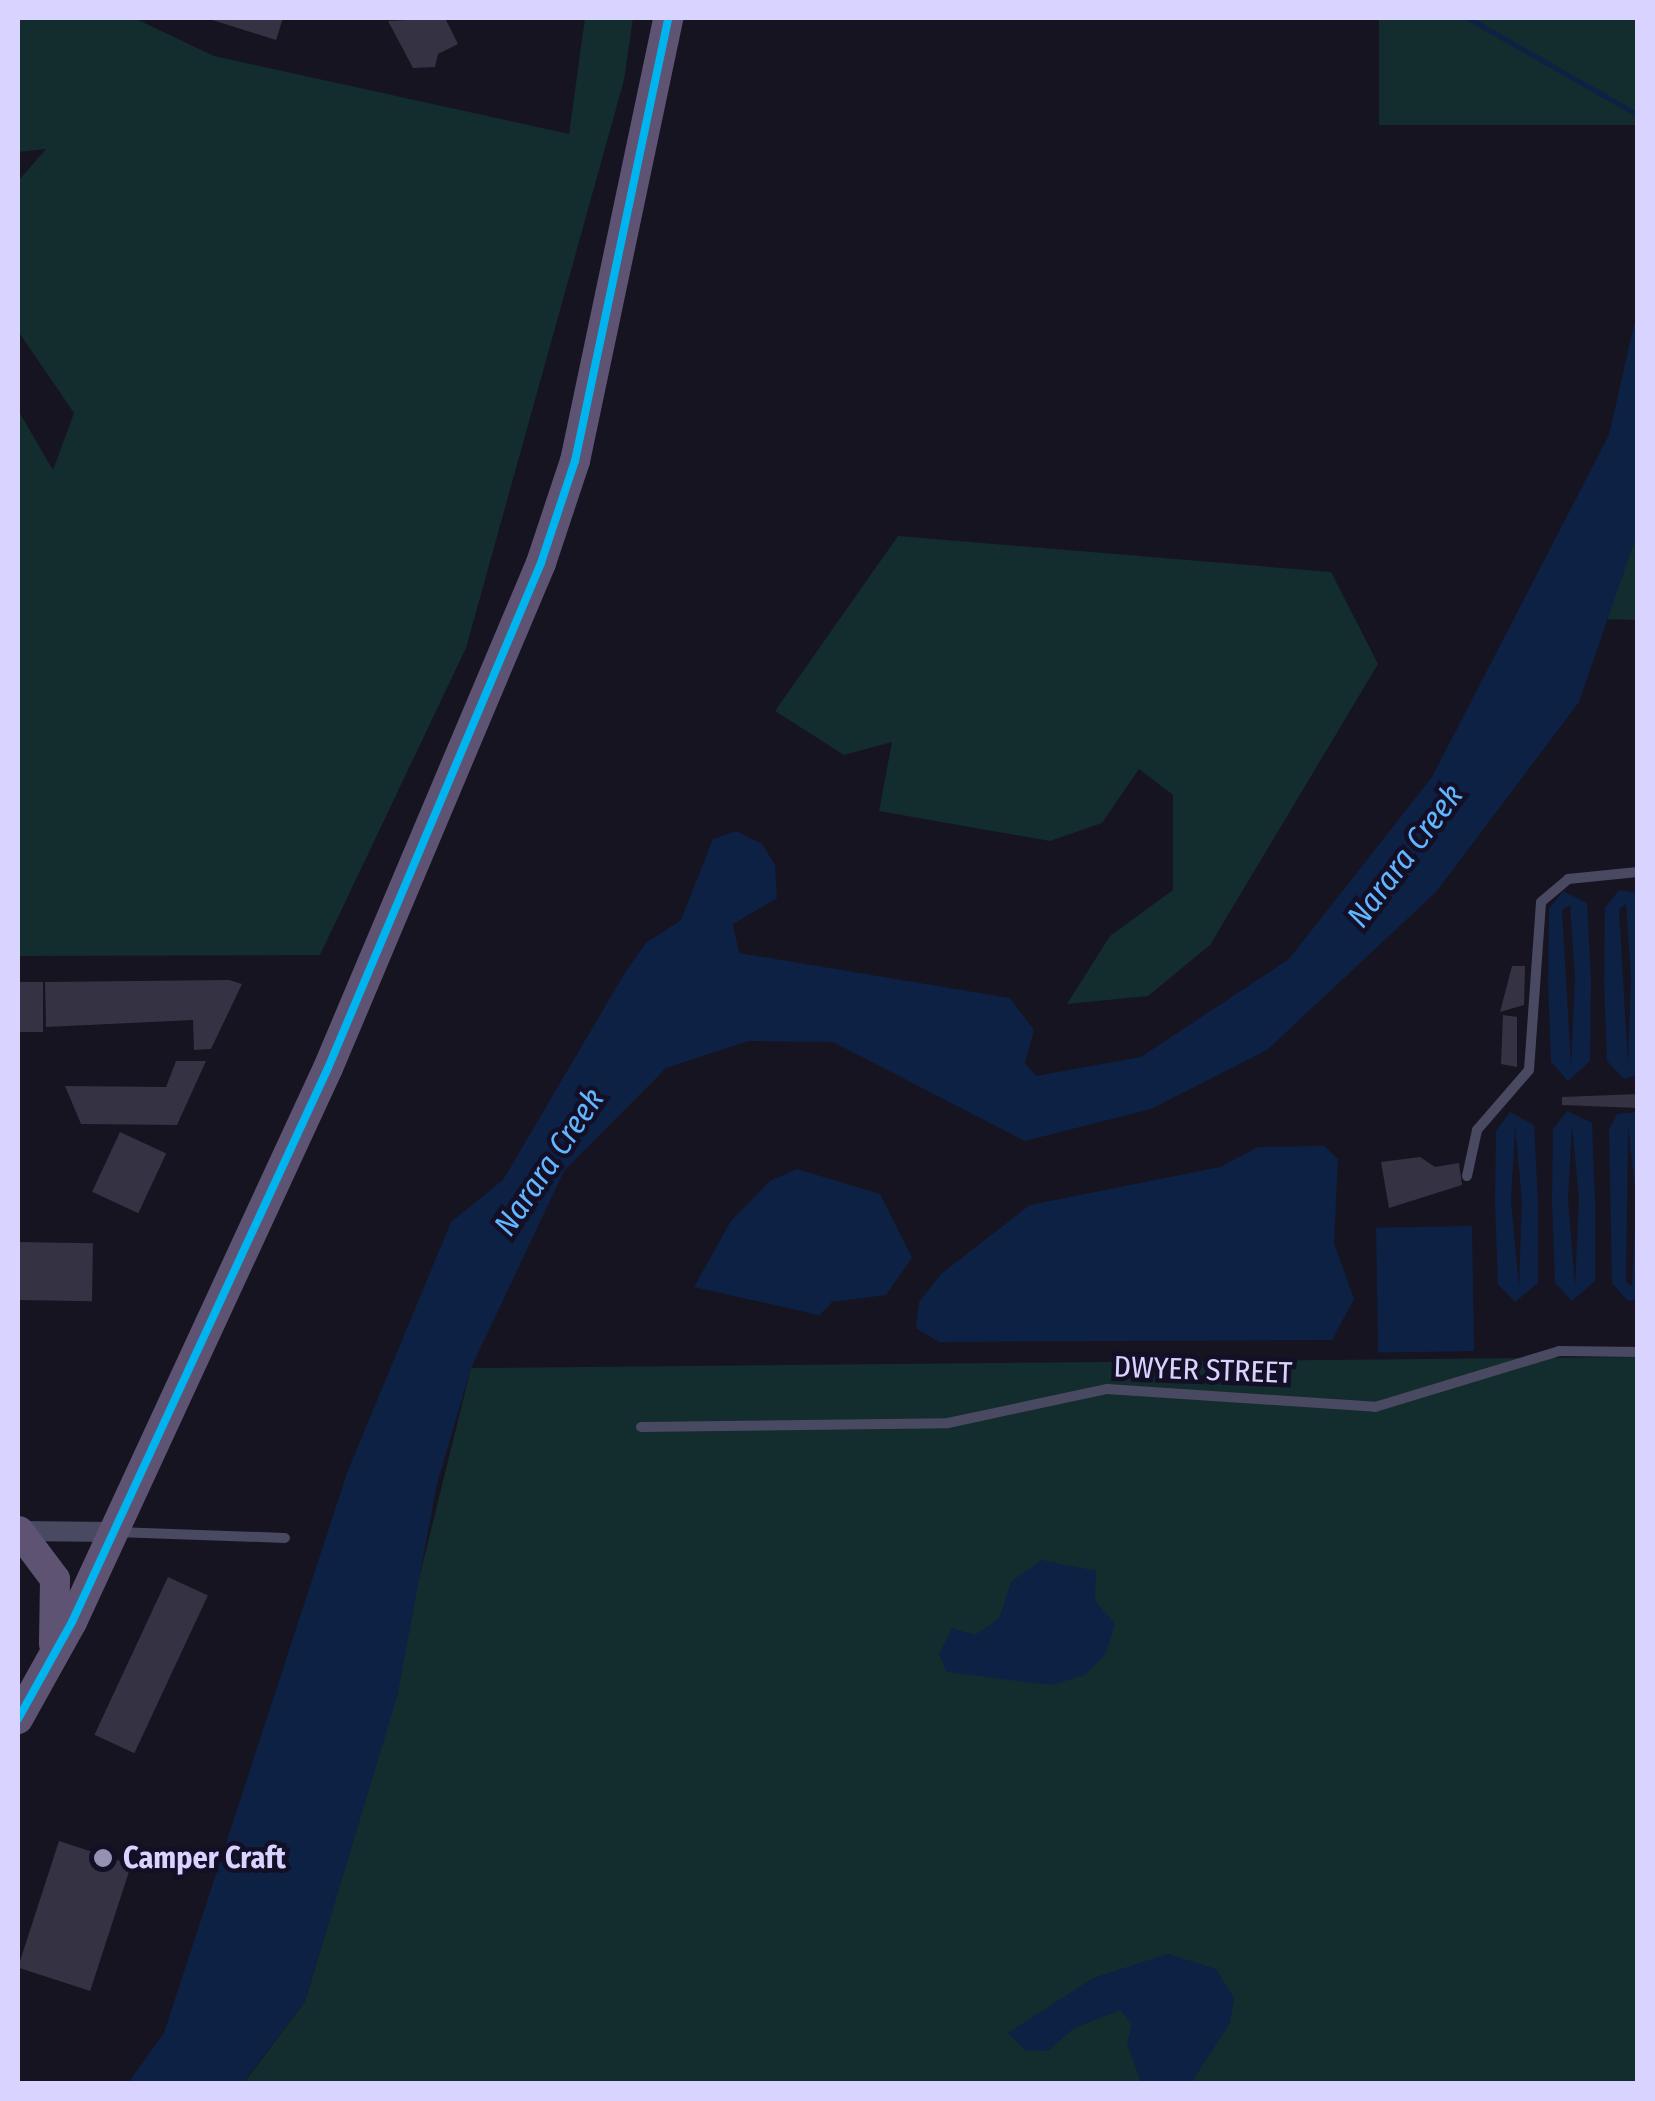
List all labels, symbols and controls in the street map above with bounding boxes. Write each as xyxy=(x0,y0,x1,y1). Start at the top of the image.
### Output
water label: Narara Creek xyxy=(1339,777,1471,935)
water label: Narara Creek xyxy=(486,1081,612,1243)
street label: DWYER STREET xyxy=(1113,1349,1293,1391)
place label: Camper Craft xyxy=(123,1840,286,1876)
marker: Camper Craft xyxy=(92,1847,114,1869)

